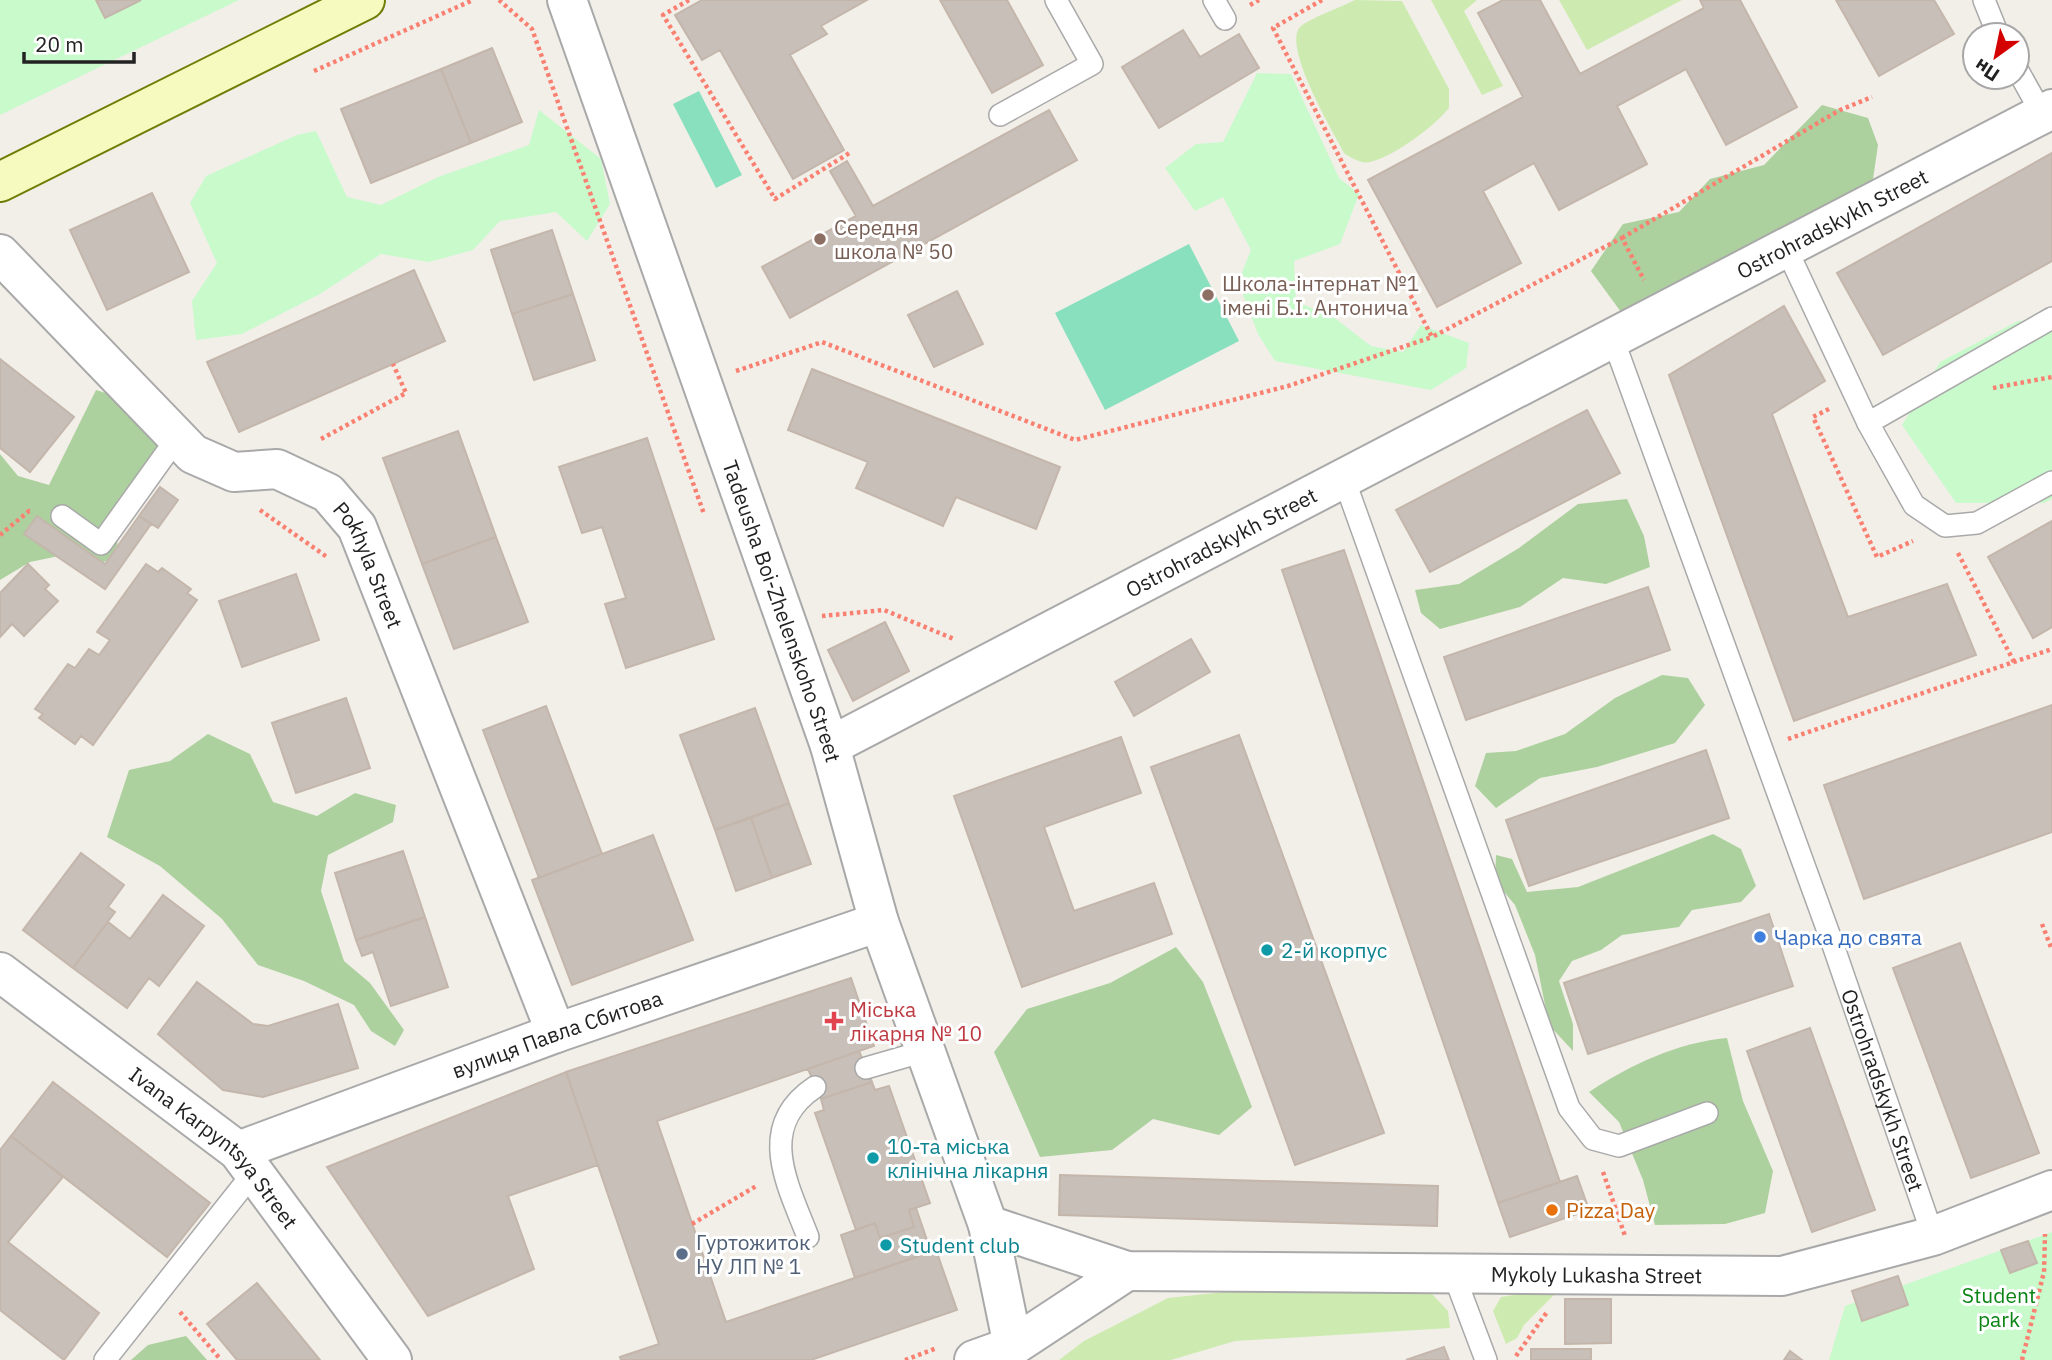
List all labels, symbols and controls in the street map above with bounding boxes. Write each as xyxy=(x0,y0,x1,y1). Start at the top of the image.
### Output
scale bar xyxy=(24,21,135,65)
north arrow xyxy=(1961,21,2031,91)
text: 20 m xyxy=(35,30,84,58)
text: Пн xyxy=(1970,53,2004,87)
street label: Ostrohradskykh Street xyxy=(1732,162,1933,285)
place label: Середня школа № 50 xyxy=(834,213,953,265)
marker: Середня школа № 50 xyxy=(812,231,828,247)
place label: Школа-інтернат №1 імені Б.І. Антонича xyxy=(1222,269,1419,321)
marker: Школа-інтернат №1 імені Б.І. Антонича xyxy=(1200,287,1216,303)
street label: Tadeusha Boi-Zhelenskoho Street xyxy=(716,457,848,765)
street label: Ostrohradskykh Street xyxy=(1121,481,1322,604)
street label: Pokhyla Street xyxy=(327,496,409,632)
place label: Чарка до свята xyxy=(1774,923,1922,951)
marker: Чарка до свята xyxy=(1752,929,1768,945)
place label: 2-й корпус xyxy=(1281,936,1387,964)
marker: 2-й корпус xyxy=(1259,942,1275,958)
street label: вулиця Павла Сбитова xyxy=(448,983,666,1084)
street label: Ostrohradskykh Street xyxy=(1835,985,1931,1195)
place label: Міська лікарня № 10 xyxy=(850,995,982,1047)
marker: Міська лікарня № 10 xyxy=(824,1011,844,1031)
street label: Ivana Karpyntsya Street xyxy=(124,1060,304,1234)
place label: 10-та міська клінічна лікарня xyxy=(887,1132,1049,1184)
marker: 10-та міська клінічна лікарня xyxy=(865,1150,881,1166)
place label: Pizza Day xyxy=(1566,1196,1656,1224)
marker: Pizza Day xyxy=(1544,1202,1560,1218)
place label: Гуртожиток НУ ЛП № 1 xyxy=(696,1228,811,1280)
place label: Student club xyxy=(900,1231,1020,1259)
marker: Student club xyxy=(878,1237,894,1253)
marker: Гуртожиток НУ ЛП № 1 xyxy=(674,1246,690,1262)
street label: Mykoly Lukasha Street xyxy=(1491,1260,1702,1289)
park label: Student park xyxy=(1962,1281,2036,1333)

